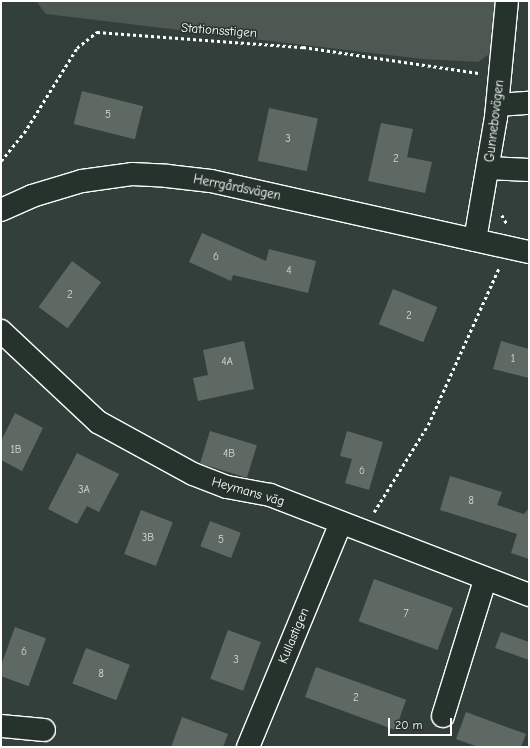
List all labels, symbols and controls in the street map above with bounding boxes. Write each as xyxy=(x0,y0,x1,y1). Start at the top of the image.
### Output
street label: Stationsstigen xyxy=(181,21,257,41)
street label: Gunnebovägen xyxy=(482,79,508,163)
house number: 5 xyxy=(105,108,111,122)
house number: 3 xyxy=(285,132,291,146)
house number: 2 xyxy=(393,152,399,166)
street label: Herrgårdsvägen xyxy=(192,172,282,204)
house number: 6 xyxy=(213,250,219,264)
house number: 4 xyxy=(286,264,292,278)
house number: 2 xyxy=(67,288,73,302)
house number: 2 xyxy=(406,309,412,323)
house number: 1 xyxy=(511,352,515,366)
house number: 4A xyxy=(221,355,233,369)
house number: 1B xyxy=(10,443,22,457)
house number: 4B xyxy=(223,447,235,461)
house number: 6 xyxy=(359,464,365,478)
street label: Heymans väg xyxy=(210,474,286,510)
house number: 3A xyxy=(78,483,90,497)
house number: 8 xyxy=(468,494,474,508)
house number: 3B xyxy=(142,531,154,545)
house number: 5 xyxy=(218,533,224,547)
street label: Kullastigen xyxy=(275,606,313,666)
house number: 7 xyxy=(403,607,409,621)
house number: 6 xyxy=(21,645,27,659)
house number: 3 xyxy=(233,653,239,667)
house number: 8 xyxy=(98,667,104,681)
house number: 2 xyxy=(353,691,359,705)
scale bar xyxy=(390,710,454,736)
text: 20 m xyxy=(395,718,423,732)

